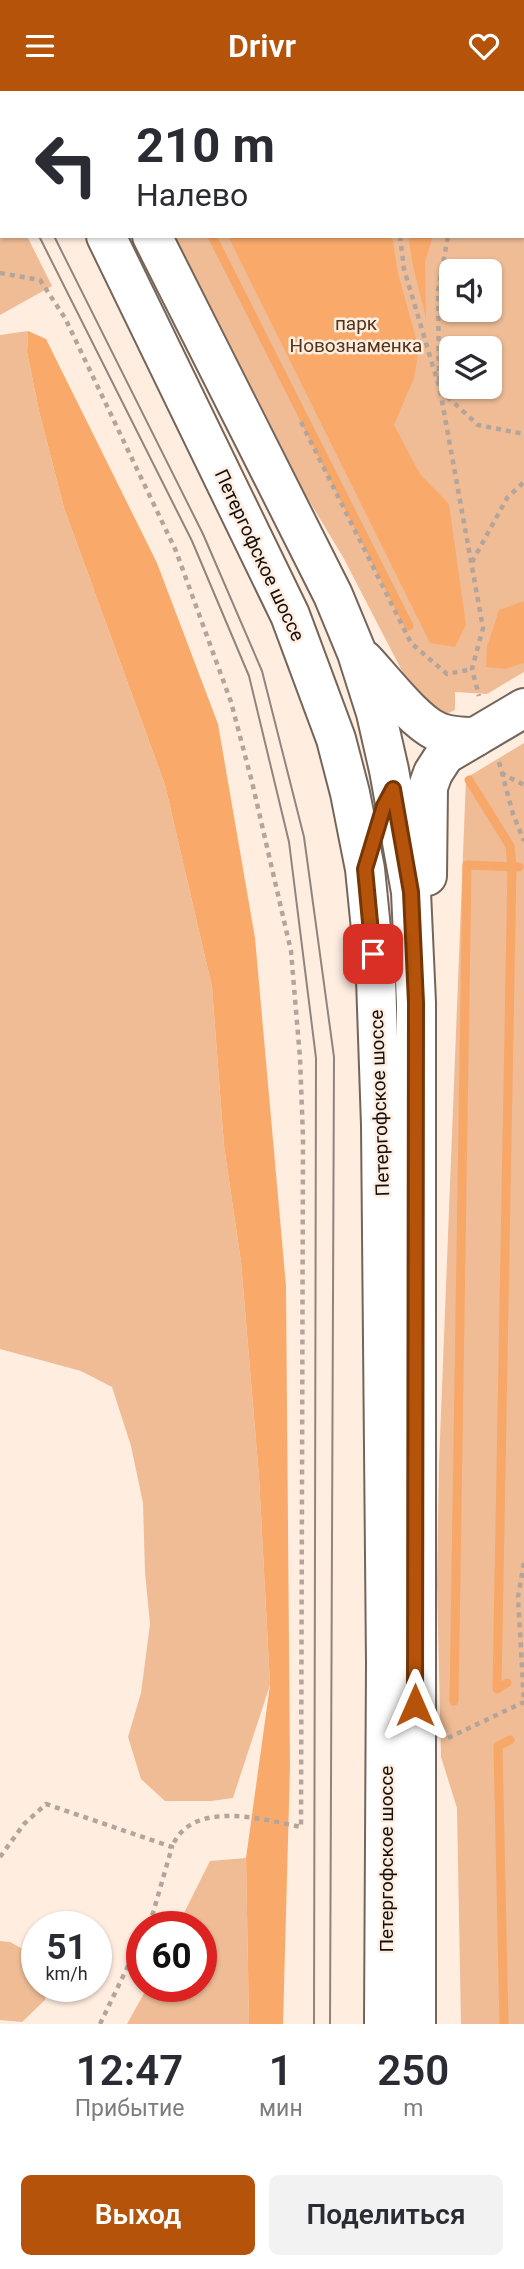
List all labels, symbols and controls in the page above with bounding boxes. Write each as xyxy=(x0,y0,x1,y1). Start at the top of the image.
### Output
icon: menu xyxy=(21,27,59,65)
text: Drivr xyxy=(228,27,296,65)
icon: heart xyxy=(465,27,503,65)
text: 210 m xyxy=(136,117,275,174)
icon: left xyxy=(21,119,112,210)
text: Налево xyxy=(136,176,248,214)
map controls xyxy=(439,259,502,399)
button: sound xyxy=(439,259,502,322)
park label: парк Новознаменка xyxy=(290,312,422,357)
button: layers xyxy=(439,336,502,399)
street label: Петергофское шоссе xyxy=(210,466,309,645)
pin xyxy=(343,924,403,984)
icon: arrive xyxy=(354,935,392,973)
street label: Петергофское шоссе xyxy=(365,1009,394,1197)
position arrow xyxy=(378,1668,452,1742)
street label: Петергофское шоссе xyxy=(375,1766,398,1952)
speed limit sign: 60 xyxy=(126,1911,217,2002)
text: 51 xyxy=(46,1927,87,1968)
text: km/h xyxy=(45,1963,88,1984)
text: 12:47 xyxy=(76,2046,183,2095)
text: 1 xyxy=(269,2046,293,2095)
text: 250 xyxy=(377,2046,449,2095)
text: Прибытие xyxy=(75,2095,184,2122)
text: мин xyxy=(259,2095,303,2122)
text: m xyxy=(403,2095,423,2122)
button: Выход xyxy=(21,2175,255,2255)
button: Поделиться xyxy=(269,2175,503,2255)

